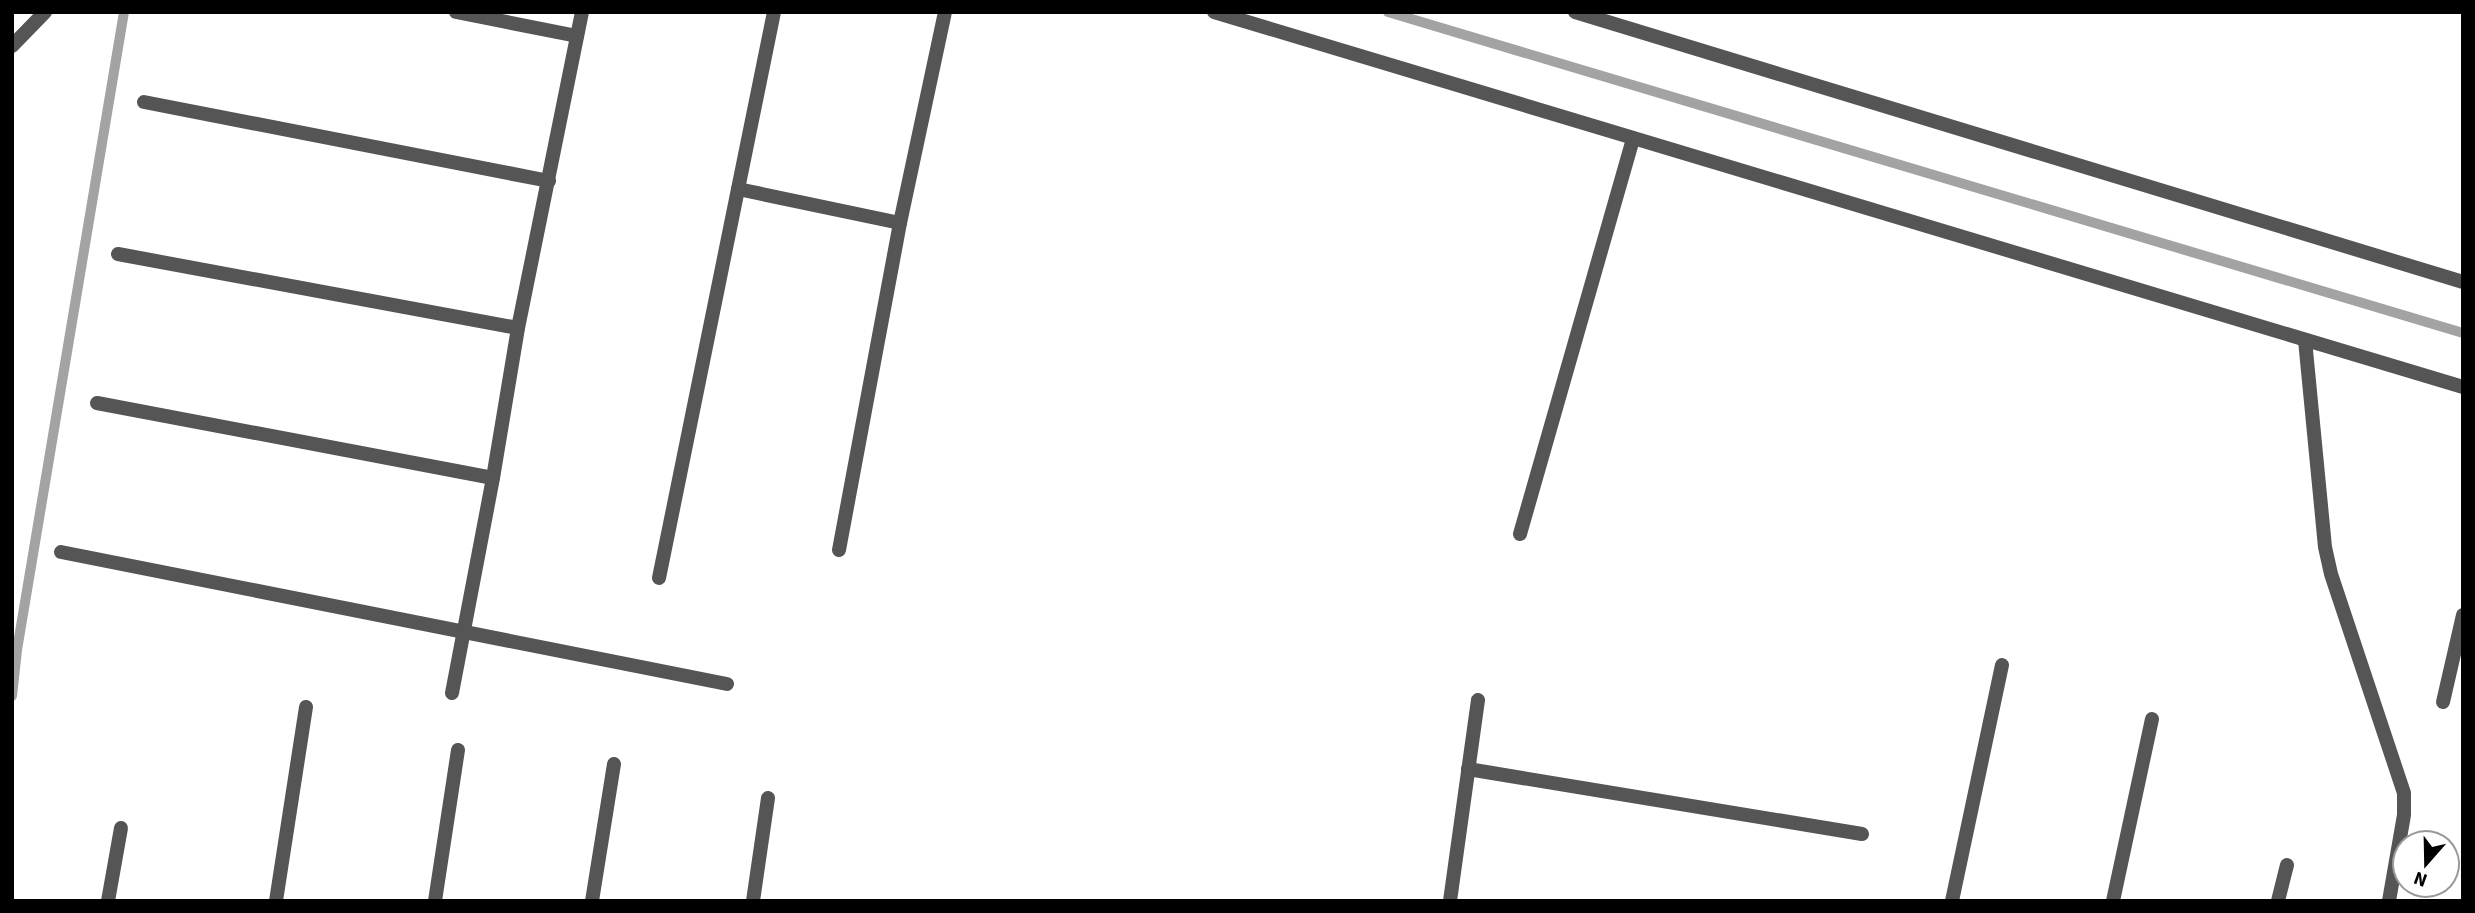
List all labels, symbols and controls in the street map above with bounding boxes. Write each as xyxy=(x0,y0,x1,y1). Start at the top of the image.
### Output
north arrow xyxy=(2391,829,2461,899)
text: N xyxy=(2410,864,2431,893)

